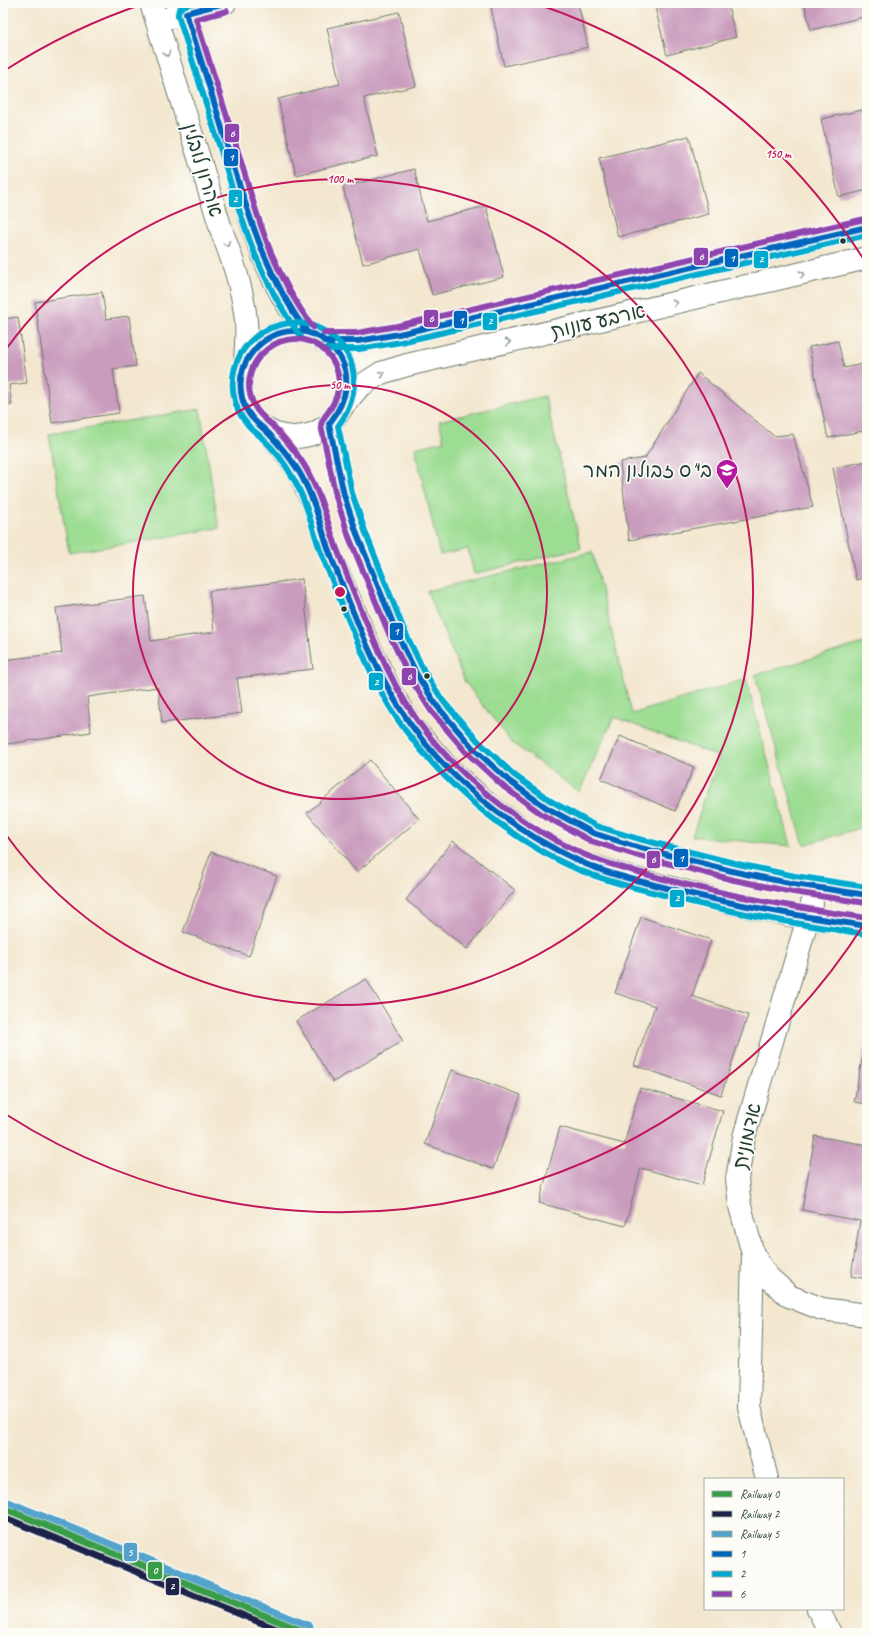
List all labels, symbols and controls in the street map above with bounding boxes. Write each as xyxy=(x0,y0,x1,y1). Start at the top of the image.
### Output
one-way arrow xyxy=(162,50,171,57)
street label: אהרון לובלין xyxy=(177,120,229,220)
line badge: 6 xyxy=(224,123,240,143)
text: 6 xyxy=(229,126,235,140)
text: 150 m xyxy=(765,146,792,162)
line badge: 1 xyxy=(223,148,239,167)
text: 1 xyxy=(229,150,235,164)
text: 100 m xyxy=(327,171,354,187)
line badge: 2 xyxy=(228,189,243,208)
text: 2 xyxy=(233,192,239,206)
unlabelled marker xyxy=(838,236,848,246)
one-way arrow xyxy=(222,241,230,248)
line badge: 6 xyxy=(693,247,709,266)
line badge: 1 xyxy=(724,248,739,268)
text: 6 xyxy=(698,249,704,263)
line badge: 2 xyxy=(753,250,769,269)
text: 1 xyxy=(730,251,736,265)
text: 2 xyxy=(759,252,765,266)
one-way arrow xyxy=(799,271,805,279)
street label: ארבע עונות xyxy=(548,298,648,344)
one-way arrow xyxy=(672,300,679,308)
line badge: 6 xyxy=(423,309,439,328)
line badge: 1 xyxy=(453,310,468,329)
text: 6 xyxy=(428,311,434,325)
line badge: 2 xyxy=(482,312,498,331)
text: 1 xyxy=(459,313,465,327)
text: 2 xyxy=(488,314,494,328)
one-way arrow xyxy=(505,338,511,346)
one-way arrow xyxy=(378,371,385,379)
text: 50 m xyxy=(330,377,351,393)
school or university icon: בי"ס זבולון המר xyxy=(714,457,740,490)
place label: בי"ס זבולון המר xyxy=(583,458,712,483)
centre of rings xyxy=(333,585,347,599)
unlabelled marker xyxy=(339,604,349,614)
line badge: 1 xyxy=(389,622,404,641)
text: 1 xyxy=(394,624,400,638)
line badge: 6 xyxy=(401,667,417,686)
text: 6 xyxy=(406,669,412,683)
unlabelled marker xyxy=(422,671,432,681)
line badge: 2 xyxy=(368,672,384,691)
text: 2 xyxy=(374,675,380,689)
line badge: 1 xyxy=(673,848,689,868)
line badge: 6 xyxy=(646,850,661,869)
text: 1 xyxy=(679,851,685,865)
text: 6 xyxy=(650,852,656,866)
line badge: 2 xyxy=(669,889,685,908)
text: 2 xyxy=(675,891,681,905)
street label: אדמונית xyxy=(727,1100,767,1172)
legend xyxy=(704,1478,844,1610)
text: Railway 0 xyxy=(740,1486,781,1502)
text: Railway 2 xyxy=(740,1506,781,1522)
text: Railway 5 xyxy=(740,1526,780,1542)
line badge: 5 xyxy=(123,1542,138,1562)
text: 5 xyxy=(128,1545,134,1559)
text: 1 xyxy=(740,1546,746,1562)
line badge: 0 xyxy=(147,1561,163,1580)
text: 0 xyxy=(153,1563,159,1577)
text: 2 xyxy=(740,1566,747,1582)
line badge: 2 xyxy=(165,1577,180,1596)
text: 2 xyxy=(170,1579,176,1593)
text: 6 xyxy=(740,1586,746,1602)

